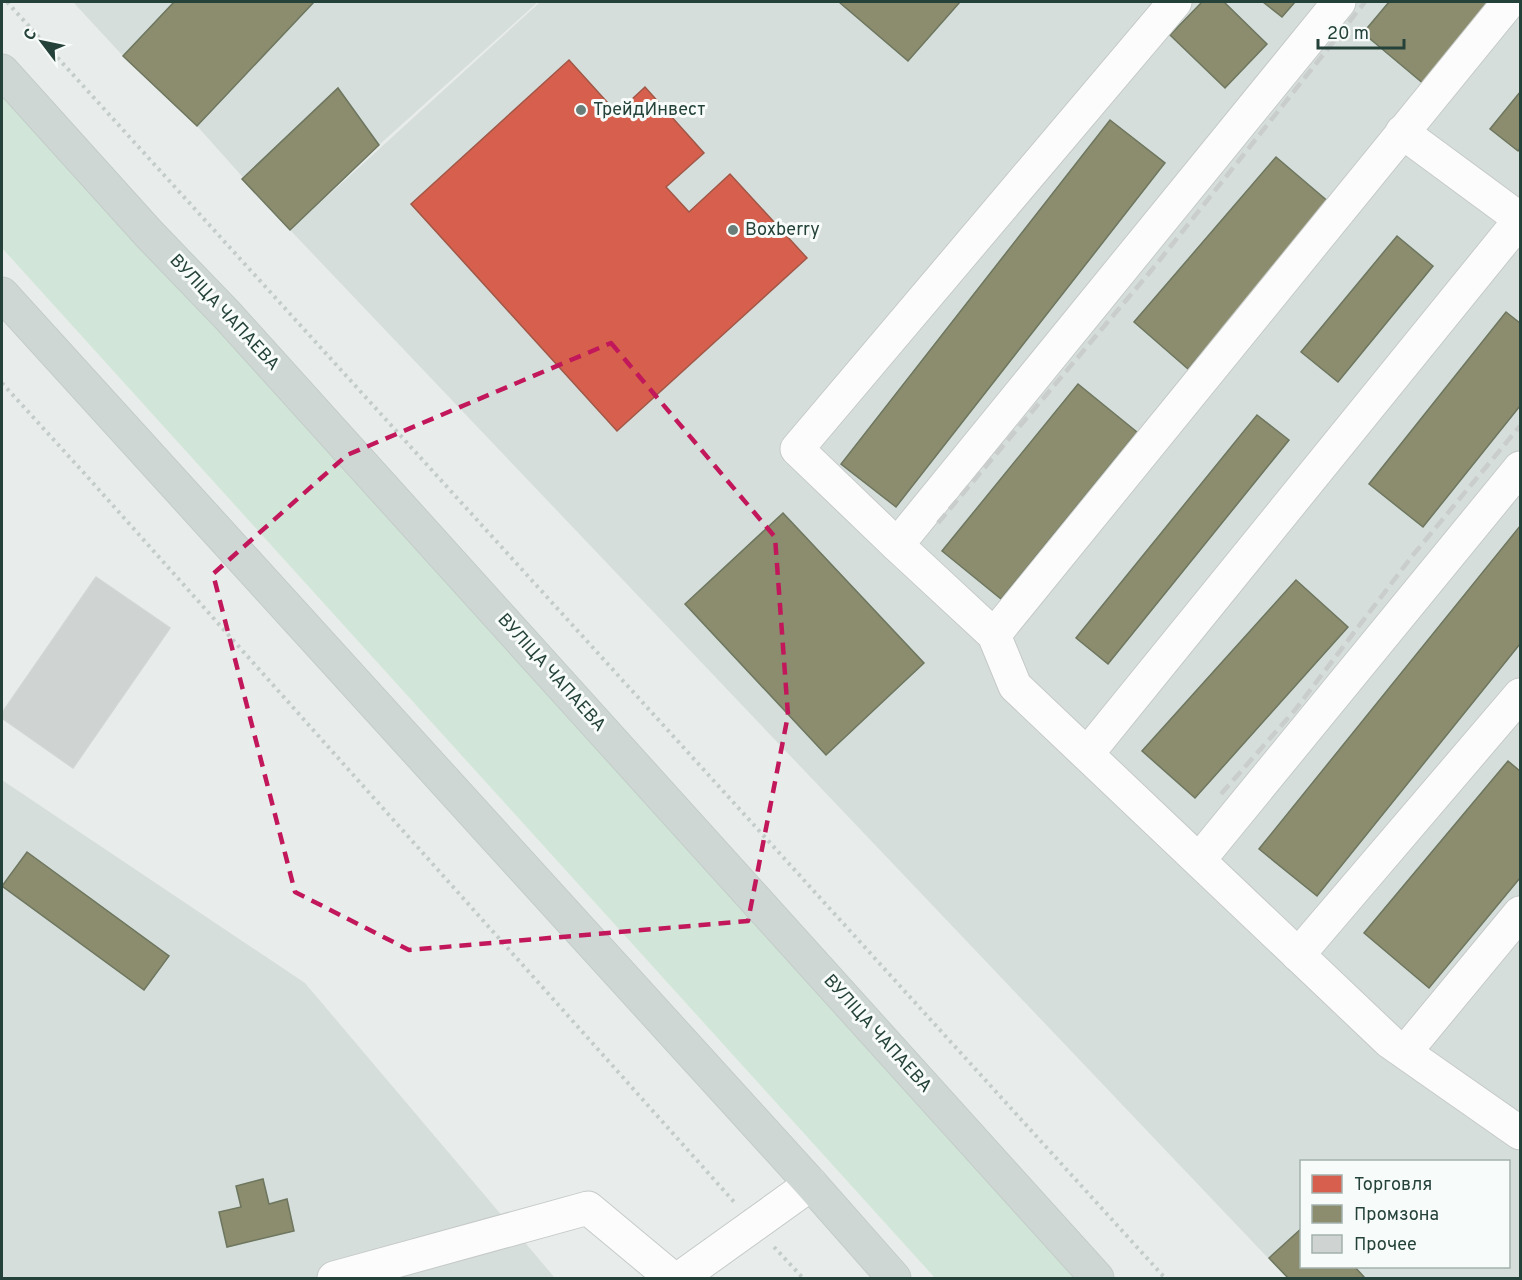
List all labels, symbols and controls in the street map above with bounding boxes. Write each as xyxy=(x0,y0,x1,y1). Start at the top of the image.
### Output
north arrow xyxy=(12,12,72,72)
scale bar xyxy=(1318,12,1404,50)
text: 20 m xyxy=(1327,23,1369,46)
text: С xyxy=(20,25,42,45)
place label: ТрейдИнвест xyxy=(593,99,705,122)
marker: ТрейдИнвест xyxy=(574,103,588,117)
place label: Boxberry xyxy=(745,219,820,242)
marker: Boxberry xyxy=(726,223,740,237)
street label: ВУЛІЦА ЧАПАЕВА xyxy=(164,250,284,376)
street label: ВУЛІЦА ЧАПАЕВА xyxy=(492,609,610,737)
street label: ВУЛІЦА ЧАПАЕВА xyxy=(818,970,936,1098)
legend xyxy=(1300,1160,1510,1268)
text: Торговля xyxy=(1354,1174,1432,1197)
text: Промзона xyxy=(1354,1204,1439,1227)
text: Прочее xyxy=(1354,1234,1417,1257)

